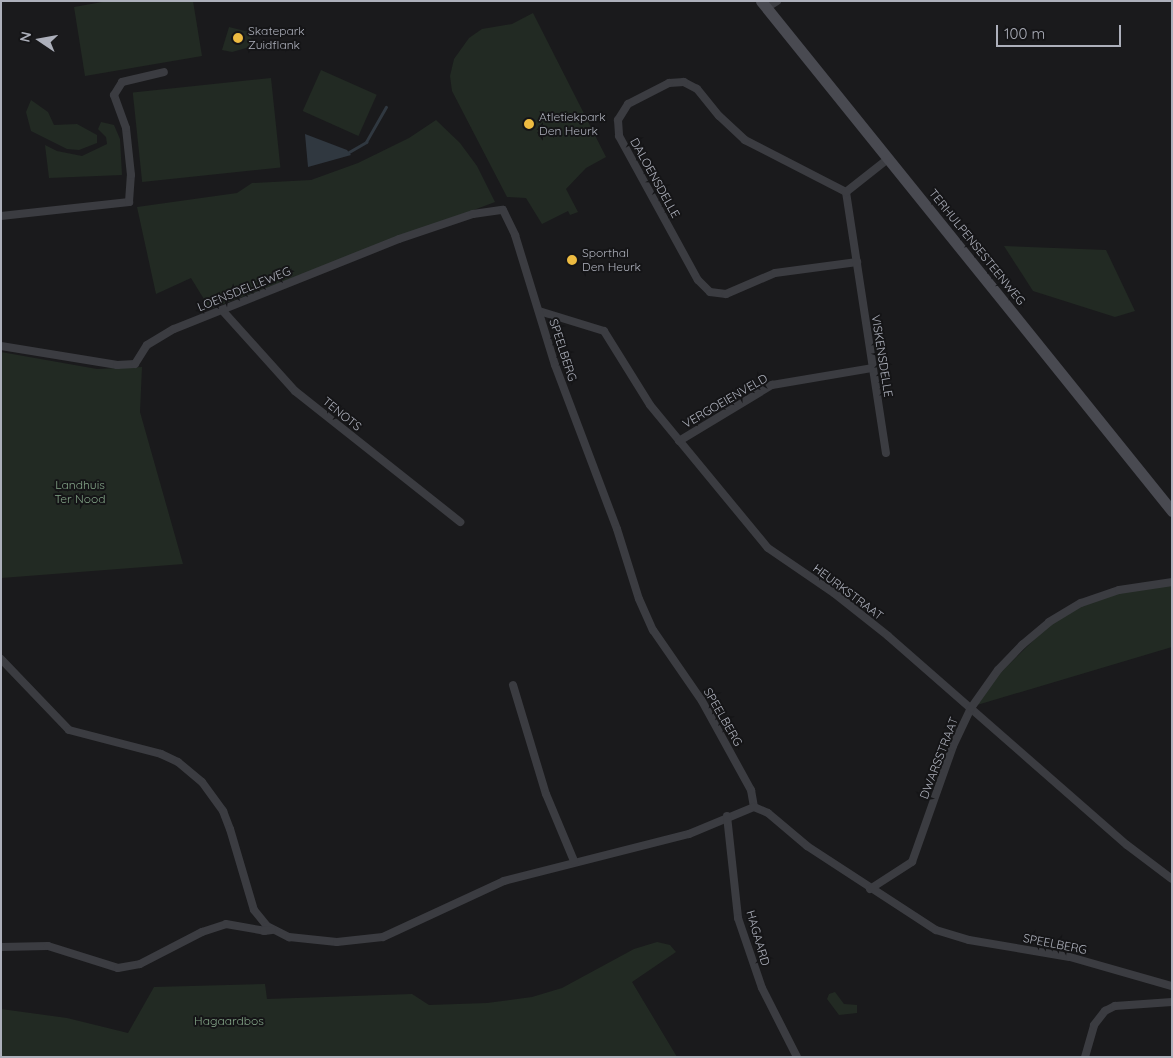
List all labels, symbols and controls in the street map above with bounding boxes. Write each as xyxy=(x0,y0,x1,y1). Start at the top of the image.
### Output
north arrow xyxy=(15,15,65,65)
scale bar xyxy=(998,15,1123,47)
place label: Skatepark Zuidflank xyxy=(248,24,305,52)
text: 100 m xyxy=(1004,24,1045,43)
text: N xyxy=(15,30,35,44)
marker: Skatepark Zuidflank xyxy=(232,32,244,44)
place label: Atletiekpark Den Heurk xyxy=(539,110,606,138)
marker: Atletiekpark Den Heurk xyxy=(523,118,535,130)
street label: DALOENSDELLE xyxy=(627,136,683,220)
street label: TERHULPENSESTEENWEG xyxy=(926,186,1028,308)
place label: Sporthal Den Heurk xyxy=(582,246,641,274)
marker: Sporthal Den Heurk xyxy=(566,254,578,266)
street label: LOENSDELLEWEG xyxy=(195,264,293,314)
street label: VISKENSDELLE xyxy=(868,314,896,398)
street label: SPEELBERG xyxy=(546,317,580,383)
street label: VERGOEIENVELD xyxy=(680,371,770,431)
street label: TENOTS xyxy=(320,394,364,434)
park label: Landhuis Ter Nood xyxy=(55,478,105,506)
street label: HEURKSTRAAT xyxy=(810,561,886,623)
street label: SPEELBERG xyxy=(701,685,745,749)
street label: DWARSSTRAAT xyxy=(917,715,961,801)
street label: HAGAARD xyxy=(743,909,773,967)
street label: SPEELBERG xyxy=(1022,931,1088,957)
park label: Hagaardbos xyxy=(194,1014,264,1028)

